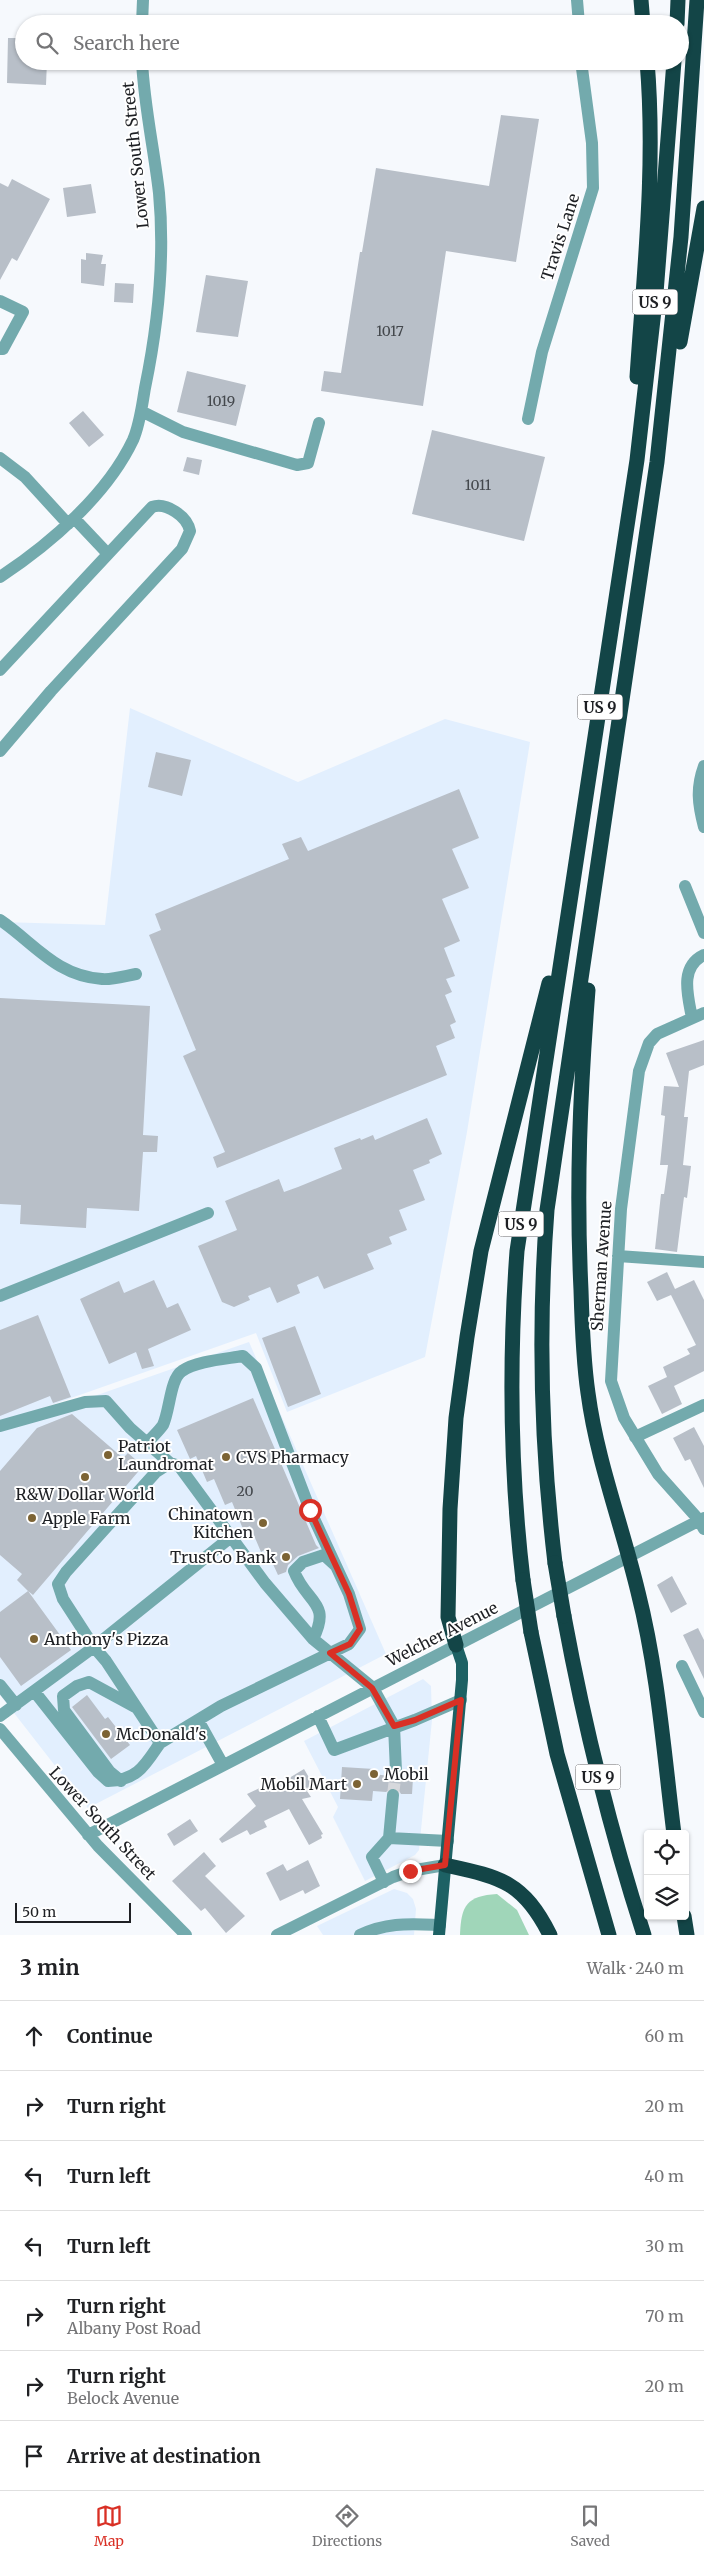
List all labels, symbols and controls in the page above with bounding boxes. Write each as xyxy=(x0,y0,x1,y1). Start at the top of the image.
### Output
search box xyxy=(15,15,689,70)
icon: search xyxy=(33,29,61,57)
text: Search here xyxy=(73,31,180,55)
street label: Lower South Street xyxy=(117,80,153,229)
street label: Travis Lane xyxy=(537,191,583,283)
road number: US 9 xyxy=(632,290,678,314)
house number: 1017 xyxy=(376,322,404,340)
house number: 1019 xyxy=(207,392,235,410)
house number: 1011 xyxy=(465,476,491,494)
road number: US 9 xyxy=(578,694,622,720)
street label: Sherman Avenue xyxy=(586,1200,616,1332)
road number: US 9 xyxy=(498,1212,544,1236)
place label: Patriot Laundromat xyxy=(118,1436,214,1474)
place label: CVS Pharmacy xyxy=(236,1447,350,1467)
marker: Patriot Laundromat xyxy=(102,1449,114,1461)
marker: CVS Pharmacy xyxy=(220,1451,232,1463)
marker: R&W Dollar World xyxy=(79,1471,91,1483)
house number: 20 xyxy=(236,1482,254,1500)
place label: R&W Dollar World xyxy=(16,1484,155,1504)
route start xyxy=(299,1499,322,1522)
place label: Chinatown Kitchen xyxy=(168,1504,253,1542)
place label: Apple Farm xyxy=(41,1508,131,1528)
marker: Apple Farm xyxy=(26,1512,38,1524)
marker: Chinatown Kitchen xyxy=(257,1517,269,1529)
place label: TrustCo Bank xyxy=(170,1547,277,1567)
marker: TrustCo Bank xyxy=(280,1551,292,1563)
street label: Welcher Avenue xyxy=(382,1597,501,1671)
place label: Anthony's Pizza xyxy=(43,1629,169,1649)
marker: Anthony's Pizza xyxy=(28,1633,40,1645)
place label: McDonald's xyxy=(116,1724,206,1744)
marker: McDonald's xyxy=(100,1728,112,1740)
street label: Lower South Street xyxy=(45,1762,161,1884)
place label: Mobil xyxy=(384,1764,429,1784)
road number: US 9 xyxy=(576,1764,620,1790)
marker: Mobil xyxy=(368,1768,380,1780)
place label: Mobil Mart xyxy=(261,1774,348,1794)
marker: Mobil Mart xyxy=(351,1778,363,1790)
map controls xyxy=(644,1830,689,1920)
button: locate xyxy=(644,1830,689,1875)
route end xyxy=(399,1860,422,1883)
button: layers xyxy=(644,1875,689,1920)
scale bar xyxy=(15,1900,131,1923)
text: 50 m xyxy=(22,1903,56,1921)
text: 3 min xyxy=(20,1954,79,1981)
text: Walk · 240 m xyxy=(587,1958,684,1978)
icon: ahead xyxy=(20,2022,48,2050)
text: Continue xyxy=(67,2024,153,2048)
text: 60 m xyxy=(644,2026,684,2046)
icon: right xyxy=(20,2092,48,2120)
text: Turn right xyxy=(67,2094,166,2118)
text: 20 m xyxy=(645,2096,684,2116)
icon: left xyxy=(20,2162,48,2190)
text: Turn left xyxy=(67,2164,151,2188)
text: 40 m xyxy=(644,2166,684,2186)
icon: left xyxy=(20,2232,48,2260)
text: Turn left xyxy=(67,2234,151,2258)
text: 30 m xyxy=(645,2236,684,2256)
text: Turn right xyxy=(67,2294,166,2318)
icon: right xyxy=(20,2302,48,2330)
text: 70 m xyxy=(645,2306,684,2326)
text: Albany Post Road xyxy=(67,2318,201,2338)
text: Turn right xyxy=(67,2364,166,2388)
icon: right xyxy=(20,2372,48,2400)
text: 20 m xyxy=(645,2376,684,2396)
text: Belock Avenue xyxy=(67,2388,179,2408)
icon: arrive xyxy=(20,2442,48,2470)
text: Arrive at destination xyxy=(67,2444,261,2468)
tab: Map xyxy=(94,2502,124,2550)
tab: Directions xyxy=(312,2502,382,2550)
tab: Saved xyxy=(570,2502,610,2550)

